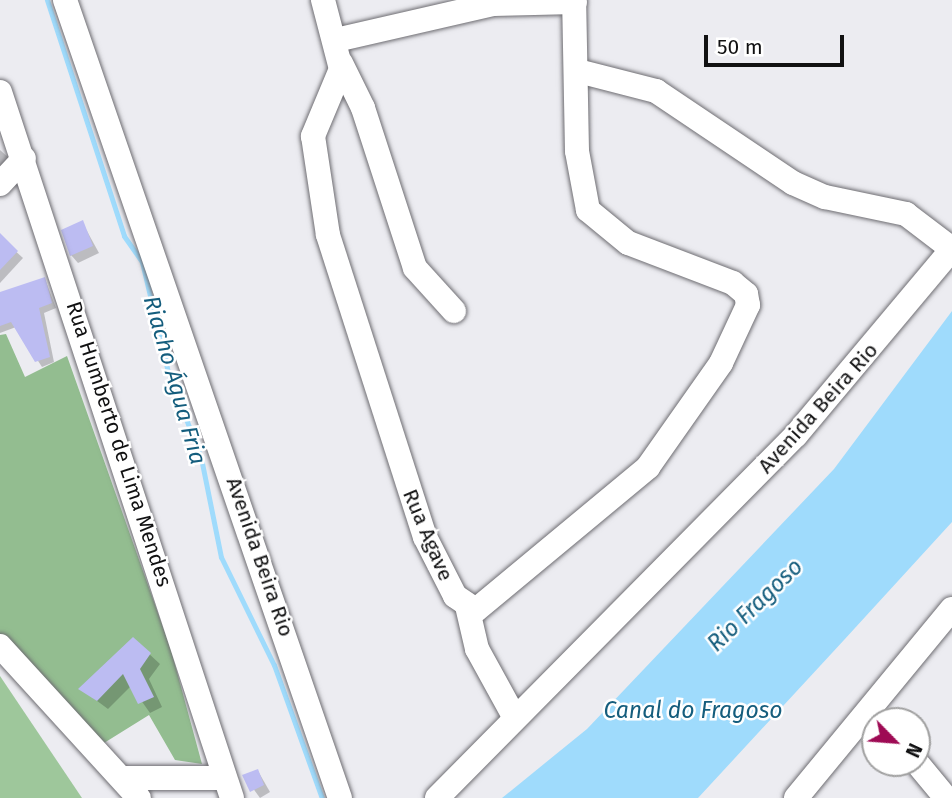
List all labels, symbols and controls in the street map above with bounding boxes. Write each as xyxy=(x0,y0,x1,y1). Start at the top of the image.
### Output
scale bar xyxy=(707,21,847,65)
text: 50 m xyxy=(717,34,763,60)
water label: Riacho Água Fria xyxy=(138,293,212,467)
street label: Rua Humberto de Lima Mendes xyxy=(61,298,177,590)
street label: Avenida Beira Rio xyxy=(753,338,883,478)
street label: Avenida Beira Rio xyxy=(221,474,299,640)
street label: Rua Agave xyxy=(397,485,459,585)
water label: Rio Fragoso xyxy=(702,553,808,657)
water label: Canal do Fragoso xyxy=(603,696,783,724)
north arrow xyxy=(861,707,931,777)
text: N xyxy=(901,740,927,761)

